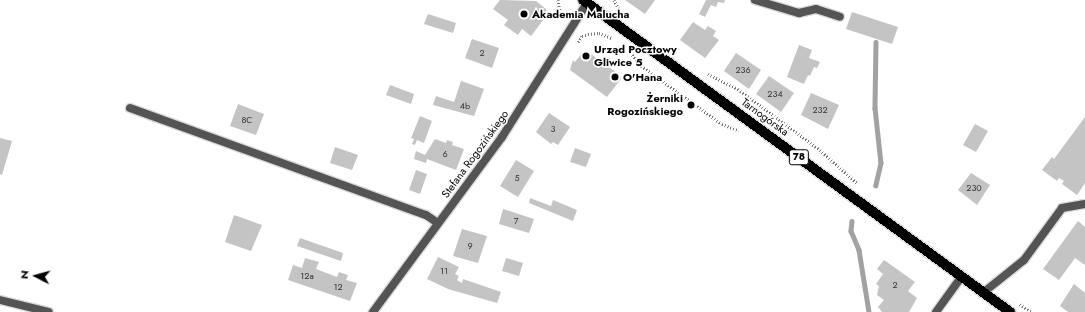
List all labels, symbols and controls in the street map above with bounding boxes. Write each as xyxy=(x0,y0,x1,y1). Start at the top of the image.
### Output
place label: Akademia Malucha xyxy=(532,7,629,21)
marker: Akademia Malucha xyxy=(519,9,529,19)
place label: Urząd Pocztowy Gliwice 5 xyxy=(594,43,677,69)
house number: 2 xyxy=(479,48,485,58)
marker: Urząd Pocztowy Gliwice 5 xyxy=(581,51,591,61)
house number: 236 xyxy=(735,65,751,75)
place label: O'Hana xyxy=(623,70,662,84)
marker: O'Hana xyxy=(610,72,620,82)
house number: 234 xyxy=(767,89,783,99)
place label: Żerniki Rogozińskiego xyxy=(607,92,683,118)
street label: Tarnogórska xyxy=(739,95,791,139)
marker: Żerniki Rogozińskiego xyxy=(686,100,696,110)
house number: 4b xyxy=(460,101,470,111)
house number: 232 xyxy=(812,105,828,115)
street label: Stefana Rogozińskiego xyxy=(439,108,511,200)
house number: 8C xyxy=(241,115,253,125)
house number: 3 xyxy=(551,124,555,134)
house number: 6 xyxy=(442,149,448,159)
road number: 78 xyxy=(788,149,810,165)
house number: 5 xyxy=(514,173,520,183)
house number: 230 xyxy=(966,183,982,193)
house number: 7 xyxy=(514,216,518,226)
house number: 9 xyxy=(467,241,473,251)
north arrow xyxy=(16,256,56,296)
house number: 11 xyxy=(440,266,448,276)
text: N xyxy=(16,270,32,280)
house number: 12a xyxy=(300,271,314,281)
house number: 2 xyxy=(892,280,898,290)
house number: 12 xyxy=(333,282,343,292)

